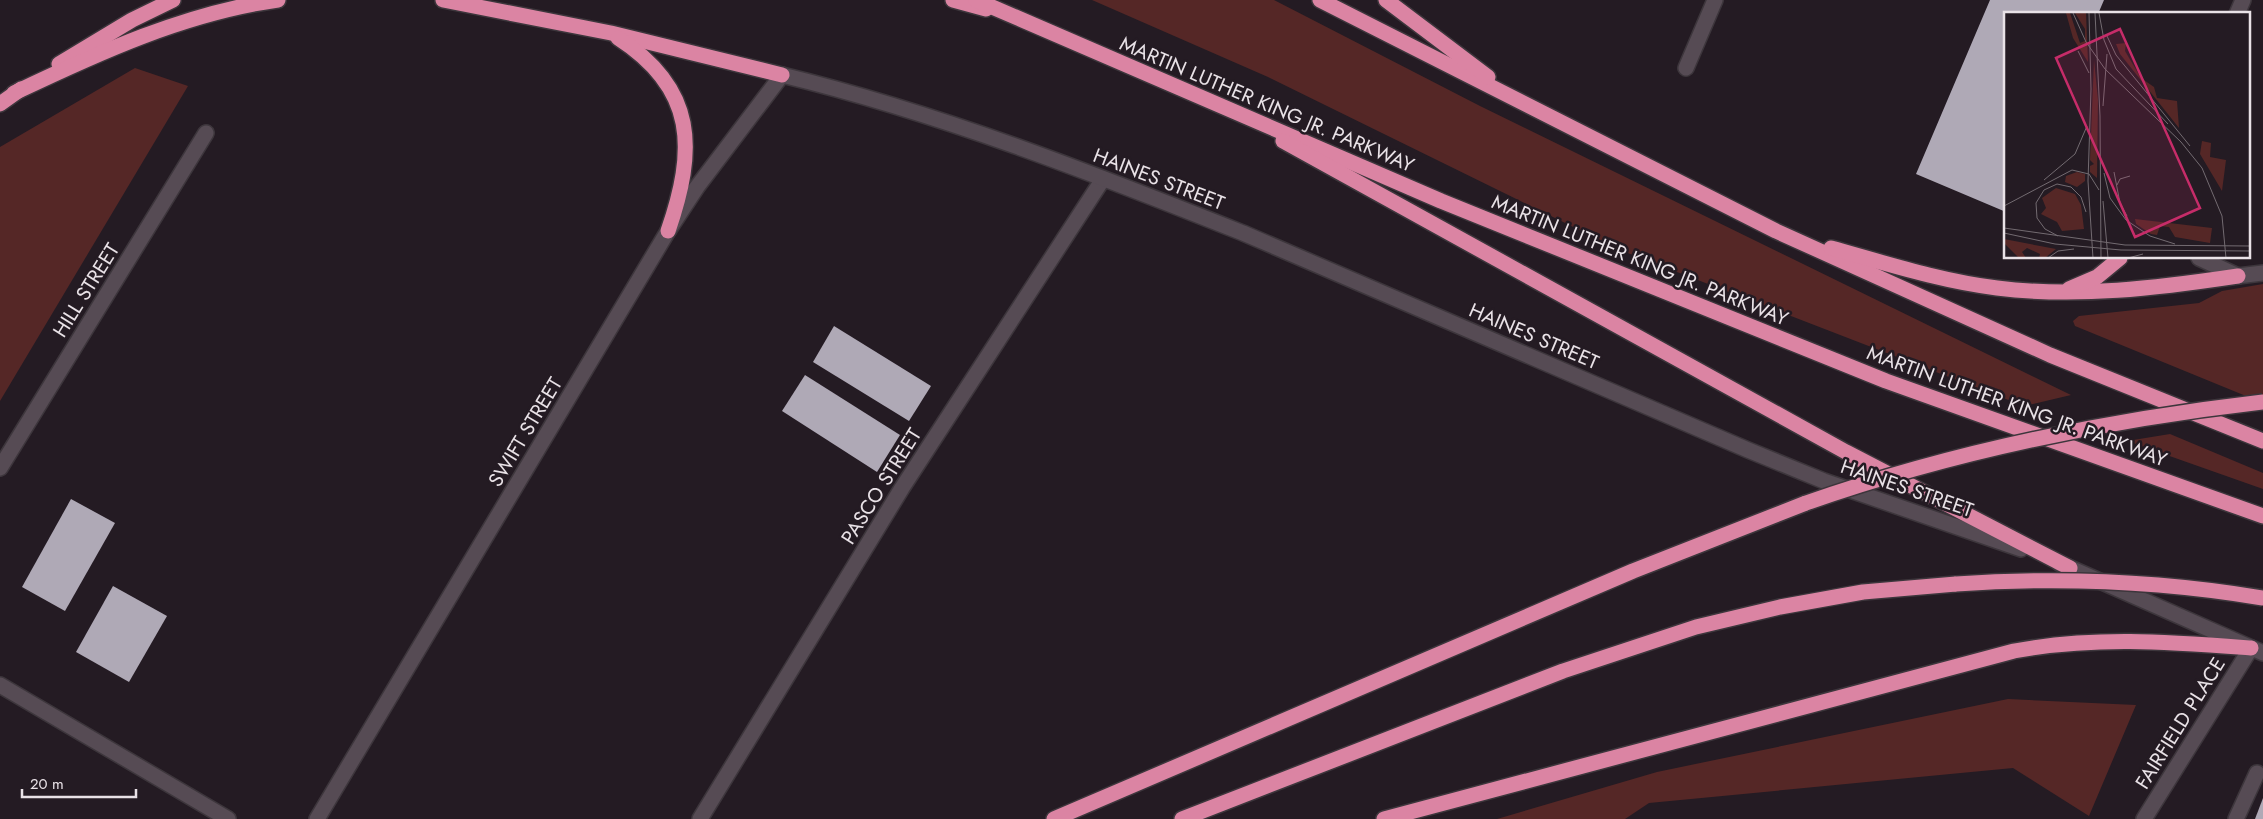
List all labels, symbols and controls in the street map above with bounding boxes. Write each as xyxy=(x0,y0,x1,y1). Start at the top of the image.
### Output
inset map xyxy=(2004,12,2250,259)
street label: MARTIN LUTHER KING JR. PARKWAY xyxy=(1115,29,1419,180)
street label: HAINES STREET xyxy=(1089,141,1229,218)
street label: MARTIN LUTHER KING JR. PARKWAY xyxy=(1487,188,1793,334)
street label: HILL STREET xyxy=(46,237,127,343)
street label: HAINES STREET xyxy=(1464,296,1604,377)
street label: MARTIN LUTHER KING JR. PARKWAY xyxy=(1863,339,2172,475)
street label: SWIFT STREET xyxy=(481,371,570,492)
street label: PASCO STREET xyxy=(834,422,929,550)
street label: HAINES STREET xyxy=(1837,452,1978,525)
street label: FAIRFIELD PLACE xyxy=(2128,652,2233,795)
scale bar xyxy=(22,766,136,798)
text: 20 m xyxy=(30,773,64,795)

